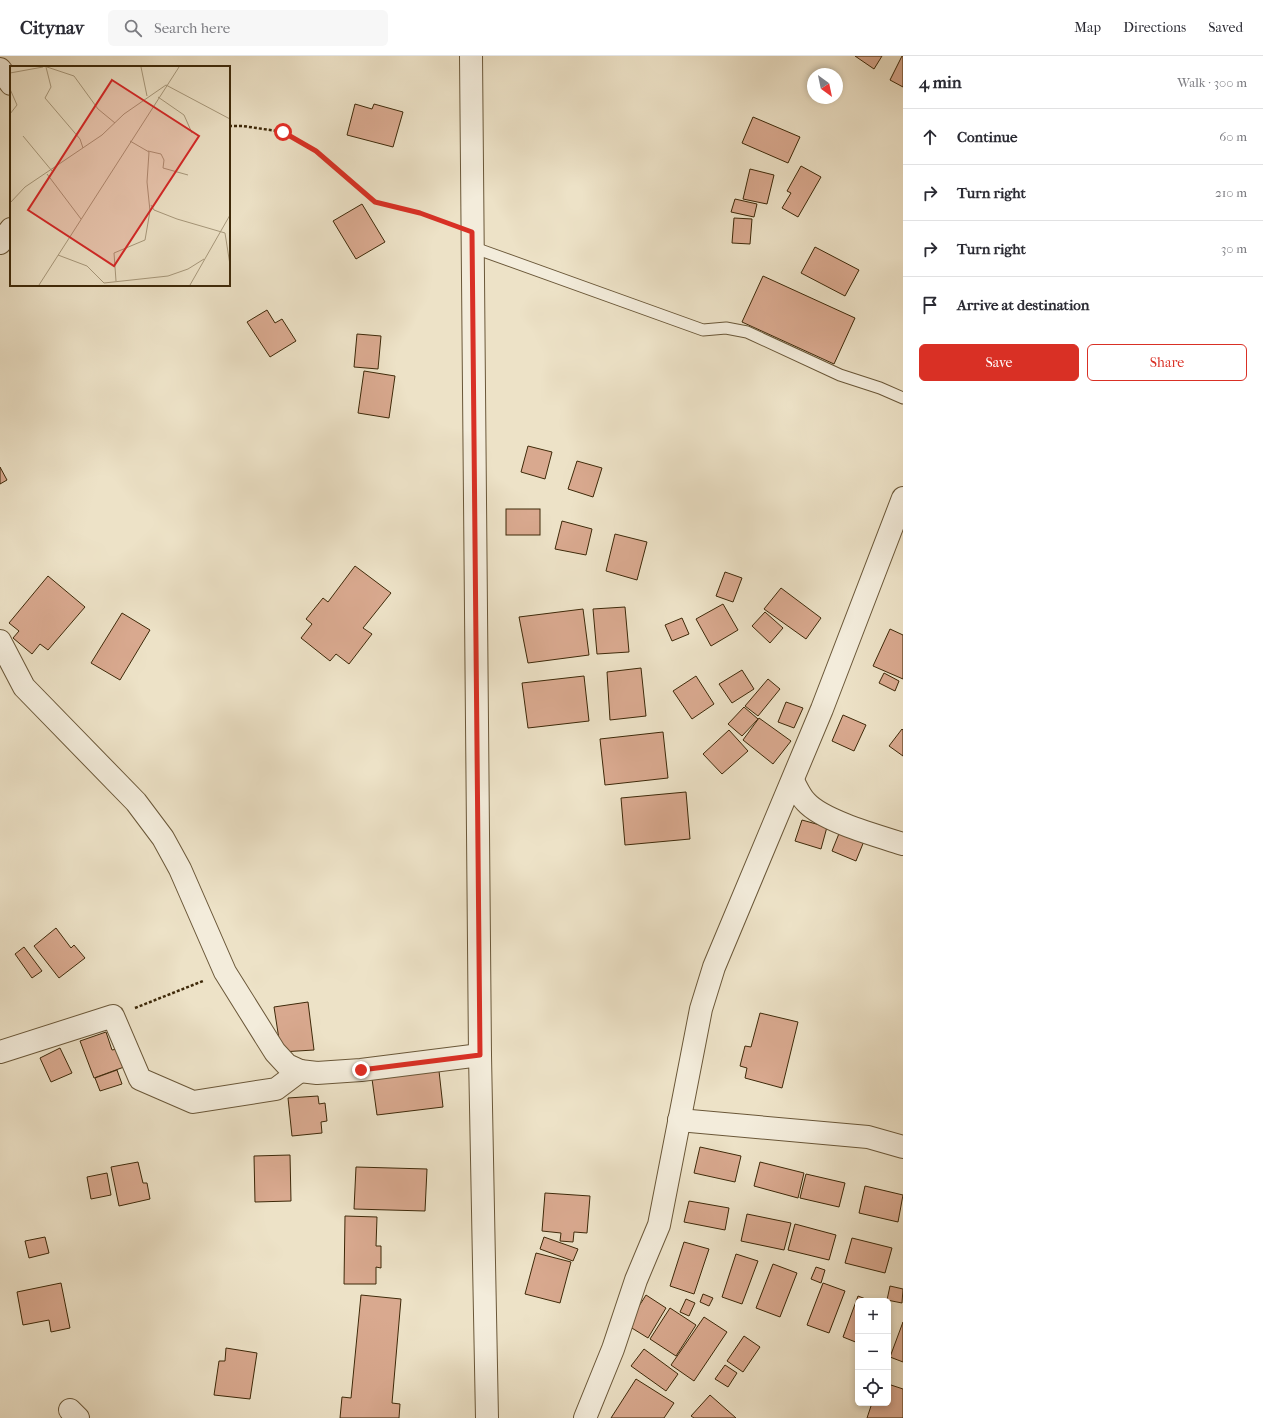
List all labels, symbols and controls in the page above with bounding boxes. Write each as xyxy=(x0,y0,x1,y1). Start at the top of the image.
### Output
search box xyxy=(108,10,388,46)
text: Citynav xyxy=(20,17,84,39)
icon: search xyxy=(122,17,144,39)
text: Search here xyxy=(154,19,230,37)
text: Map xyxy=(1074,19,1101,36)
text: Directions xyxy=(1123,19,1186,36)
text: Saved xyxy=(1208,19,1243,36)
inset map xyxy=(10,66,230,286)
north arrow xyxy=(807,68,843,104)
text: 4 min xyxy=(919,72,962,92)
text: Walk · 300 m xyxy=(1177,75,1247,90)
route start xyxy=(274,123,292,141)
icon: ahead xyxy=(919,126,941,148)
text: Continue xyxy=(957,128,1017,146)
text: 60 m xyxy=(1219,129,1247,144)
icon: right xyxy=(919,182,941,204)
text: Turn right xyxy=(957,184,1026,202)
text: 210 m xyxy=(1215,185,1247,200)
icon: right xyxy=(919,238,941,260)
text: Turn right xyxy=(957,240,1026,258)
text: 30 m xyxy=(1221,241,1247,256)
icon: arrive xyxy=(919,294,941,316)
text: Arrive at destination xyxy=(957,296,1089,314)
button: Save xyxy=(919,344,1079,381)
button: Share xyxy=(1087,344,1247,381)
route end xyxy=(352,1061,370,1079)
map controls xyxy=(855,1298,891,1406)
button: + xyxy=(855,1298,891,1334)
button: − xyxy=(855,1334,891,1370)
button: locate xyxy=(855,1370,891,1406)

